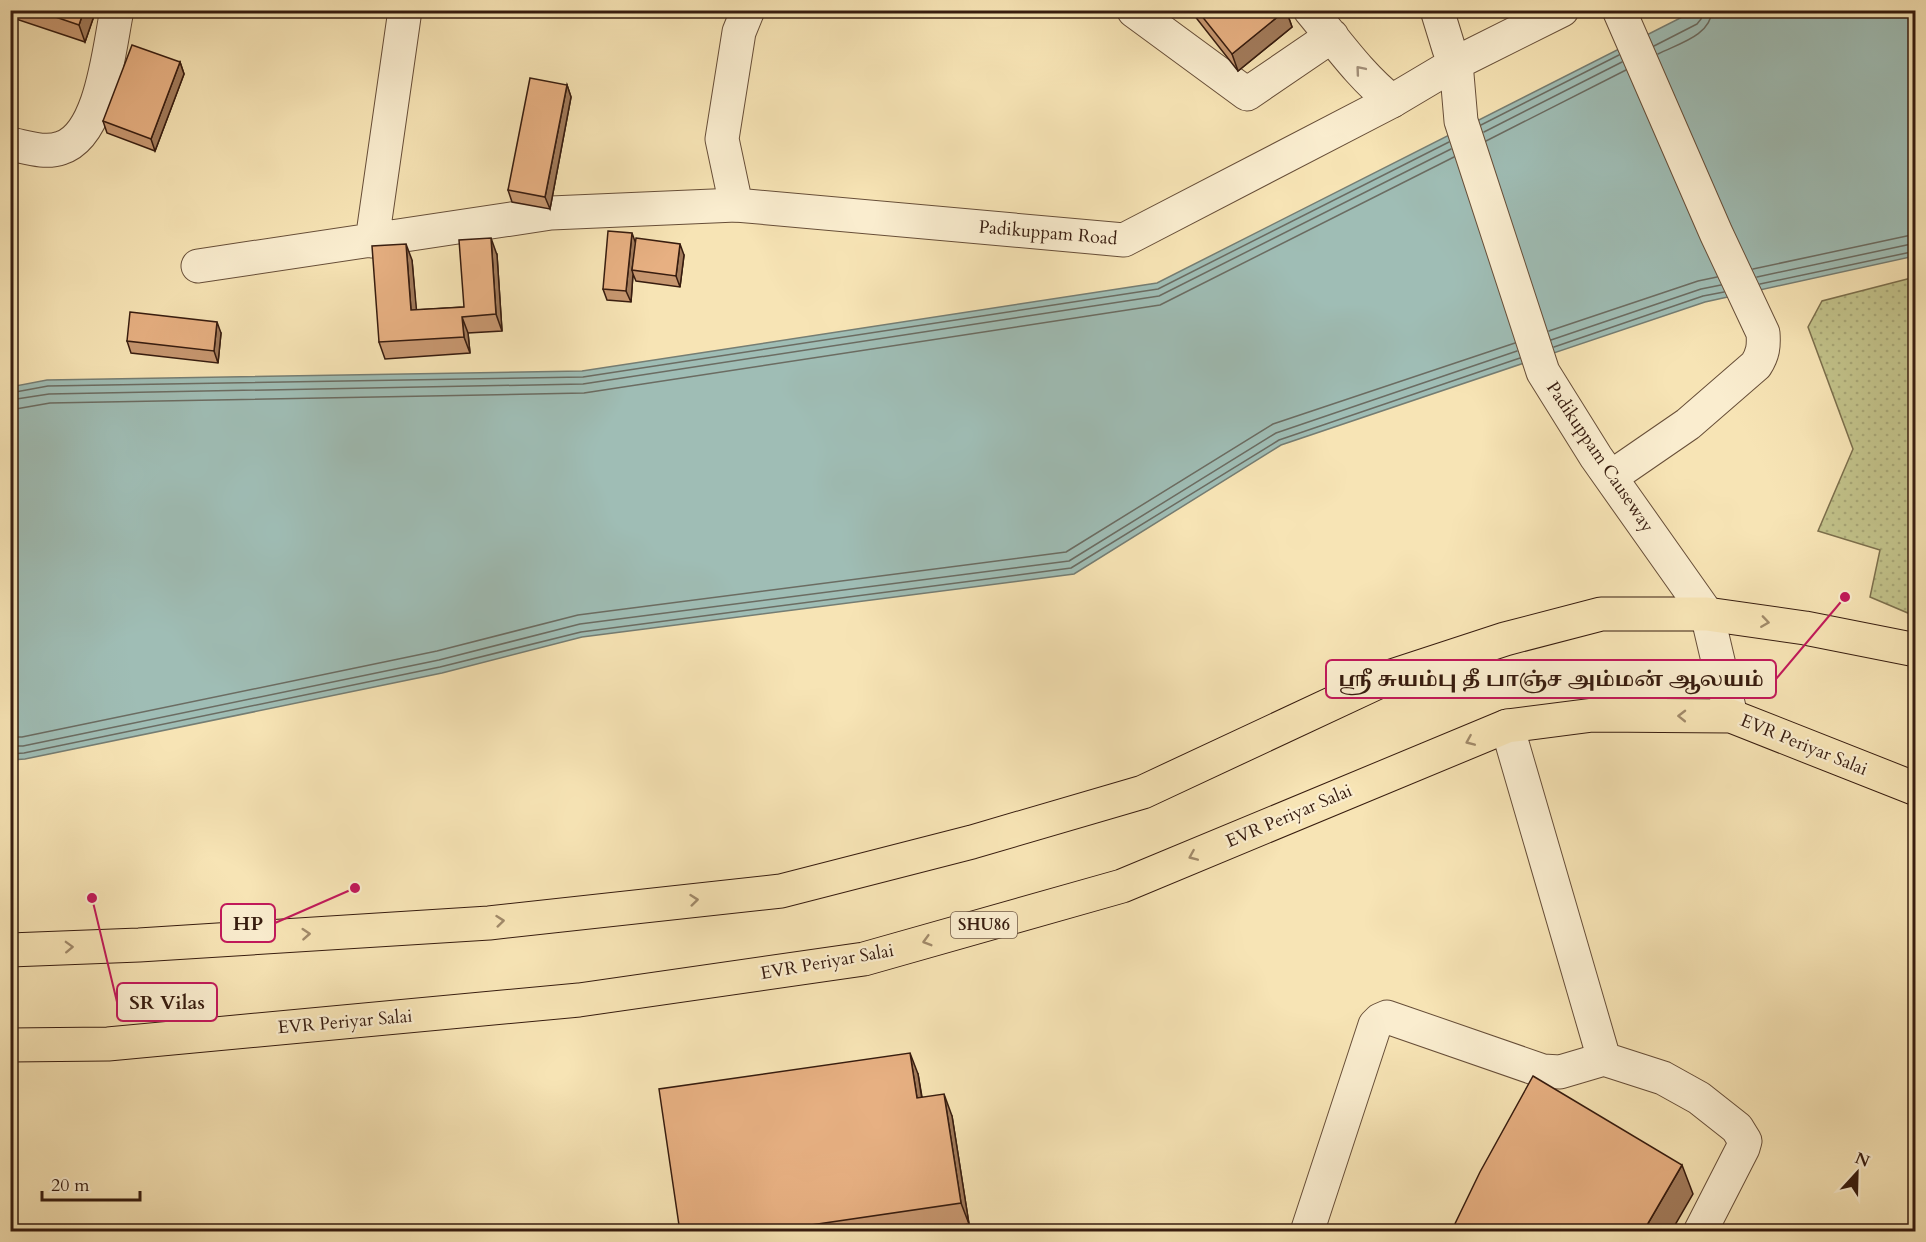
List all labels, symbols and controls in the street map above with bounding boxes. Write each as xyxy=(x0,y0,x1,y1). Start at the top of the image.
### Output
one-way arrow xyxy=(1356,66,1367,77)
street label: Padikuppam Road xyxy=(978,214,1119,252)
street label: Padikuppam Causeway xyxy=(1540,377,1660,538)
one-way arrow xyxy=(1760,616,1769,628)
callout: ஶ்ரீ சுயம்பு தீ பாஞ்ச அம்மன் ஆலயம் xyxy=(1326,660,1776,698)
text: ஶ்ரீ சுயம்பு தீ பாஞ்ச அம்மன் ஆலயம் xyxy=(1338,666,1764,696)
street label: EVR Periyar Salai xyxy=(1737,708,1871,782)
one-way arrow xyxy=(1677,709,1686,722)
one-way arrow xyxy=(1465,734,1476,746)
street label: EVR Periyar Salai xyxy=(1222,778,1356,854)
one-way arrow xyxy=(1188,849,1199,861)
one-way arrow xyxy=(689,894,699,907)
callout: HP xyxy=(221,904,275,942)
text: HP xyxy=(233,910,263,937)
road number: SHU86 xyxy=(951,912,1017,938)
one-way arrow xyxy=(496,916,505,928)
one-way arrow xyxy=(301,928,310,941)
one-way arrow xyxy=(922,934,933,946)
street label: EVR Periyar Salai xyxy=(758,938,896,986)
one-way arrow xyxy=(64,941,73,954)
callout: SR Vilas xyxy=(117,983,217,1021)
text: SR Vilas xyxy=(129,989,205,1016)
street label: EVR Periyar Salai xyxy=(277,1004,413,1040)
north arrow xyxy=(1827,1143,1887,1203)
text: N xyxy=(1852,1147,1873,1173)
scale bar xyxy=(42,1164,140,1202)
text: 20 m xyxy=(51,1173,90,1198)

